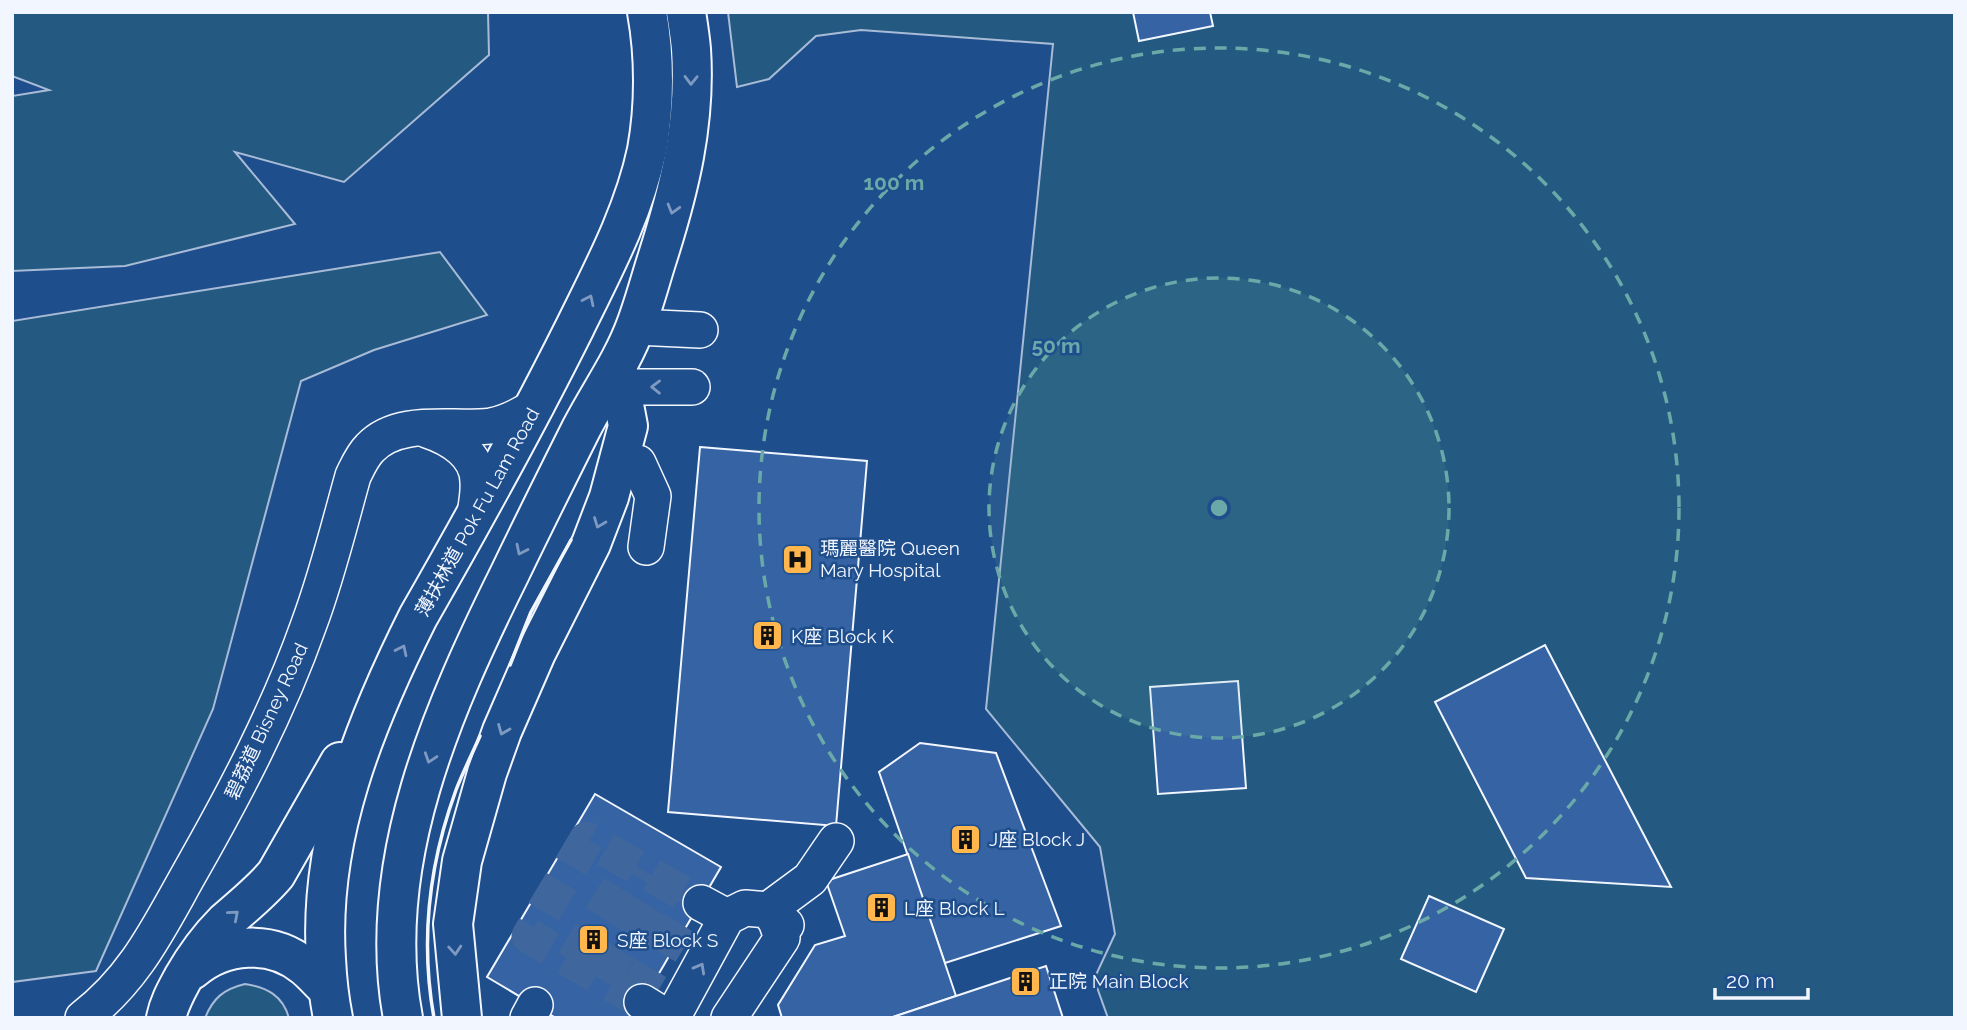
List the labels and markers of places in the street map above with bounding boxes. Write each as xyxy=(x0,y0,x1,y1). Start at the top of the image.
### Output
centre of rings xyxy=(1207,496,1231,520)
place label: 瑪麗醫院 Queen Mary Hospital xyxy=(820,537,960,581)
hospital icon: 瑪麗醫院 Queen Mary Hospital xyxy=(780,542,814,576)
building icon: K座 Block K xyxy=(751,619,785,653)
place label: K座 Block K xyxy=(791,625,895,647)
building icon: J座 Block J xyxy=(949,822,983,856)
place label: J座 Block J xyxy=(989,828,1085,850)
building icon: L座 Block L xyxy=(864,891,898,925)
place label: L座 Block L xyxy=(904,897,1004,919)
building icon: S座 Block S xyxy=(577,923,611,957)
place label: S座 Block S xyxy=(617,929,718,951)
building icon: 正院 Main Block xyxy=(1009,964,1043,998)
place label: 正院 Main Block xyxy=(1049,970,1188,992)

